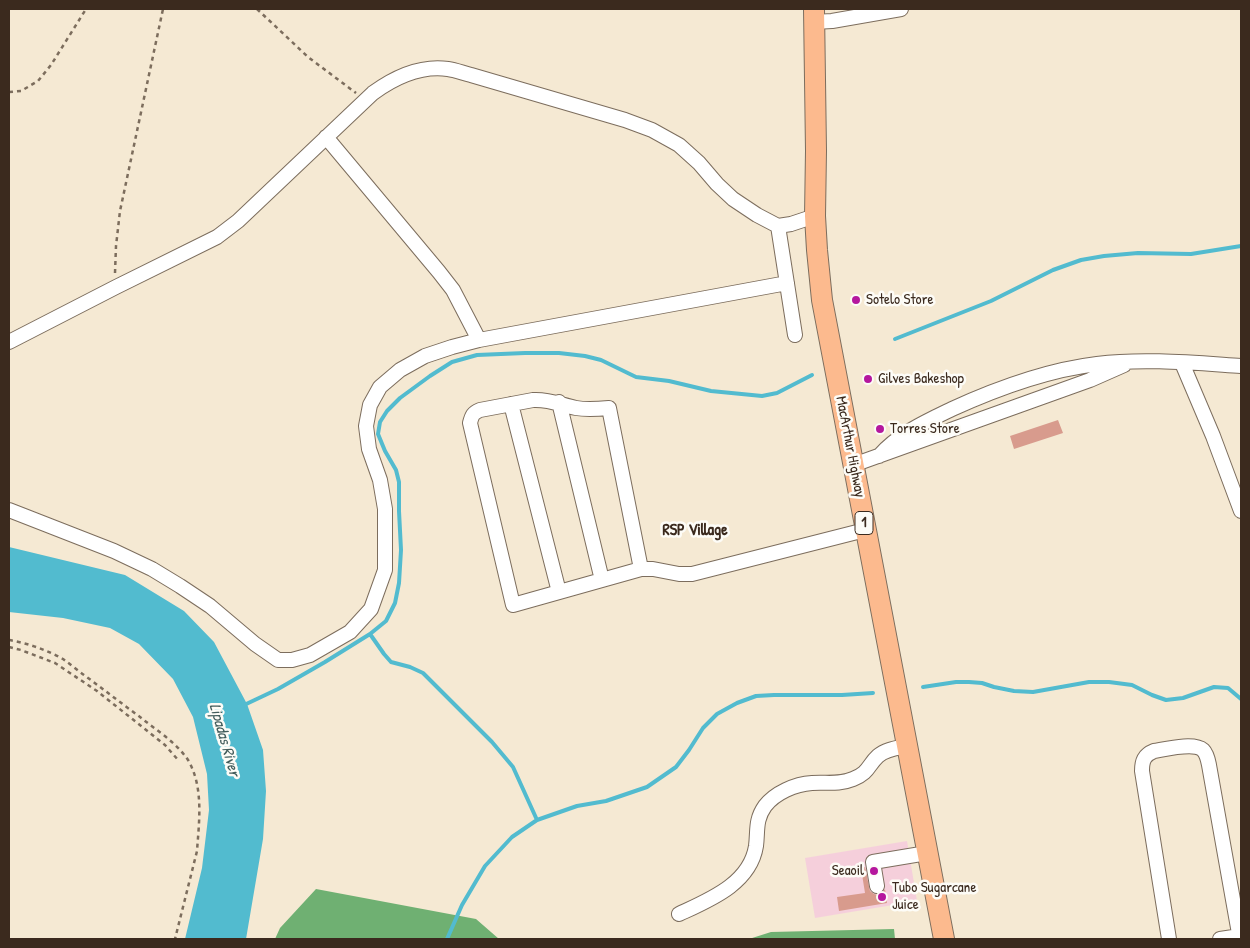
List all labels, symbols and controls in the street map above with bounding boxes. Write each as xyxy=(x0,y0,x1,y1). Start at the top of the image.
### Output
place label: Sotelo Store xyxy=(866,291,933,309)
marker: Sotelo Store xyxy=(850,294,862,306)
place label: Gilves Bakeshop xyxy=(878,370,964,388)
marker: Gilves Bakeshop xyxy=(862,373,874,385)
street label: MacArthur Highway xyxy=(831,395,869,499)
place label: Torres Store xyxy=(890,420,960,438)
marker: Torres Store xyxy=(874,423,886,435)
road number: 1 xyxy=(855,512,873,534)
district label: RSP Village xyxy=(662,521,728,541)
water label: Lipadas River xyxy=(204,701,244,779)
place label: Seaoil xyxy=(832,862,864,880)
marker: Seaoil xyxy=(868,865,880,877)
place label: Tubo Sugarcane Juice xyxy=(892,879,976,914)
marker: Tubo Sugarcane Juice xyxy=(876,891,888,903)

